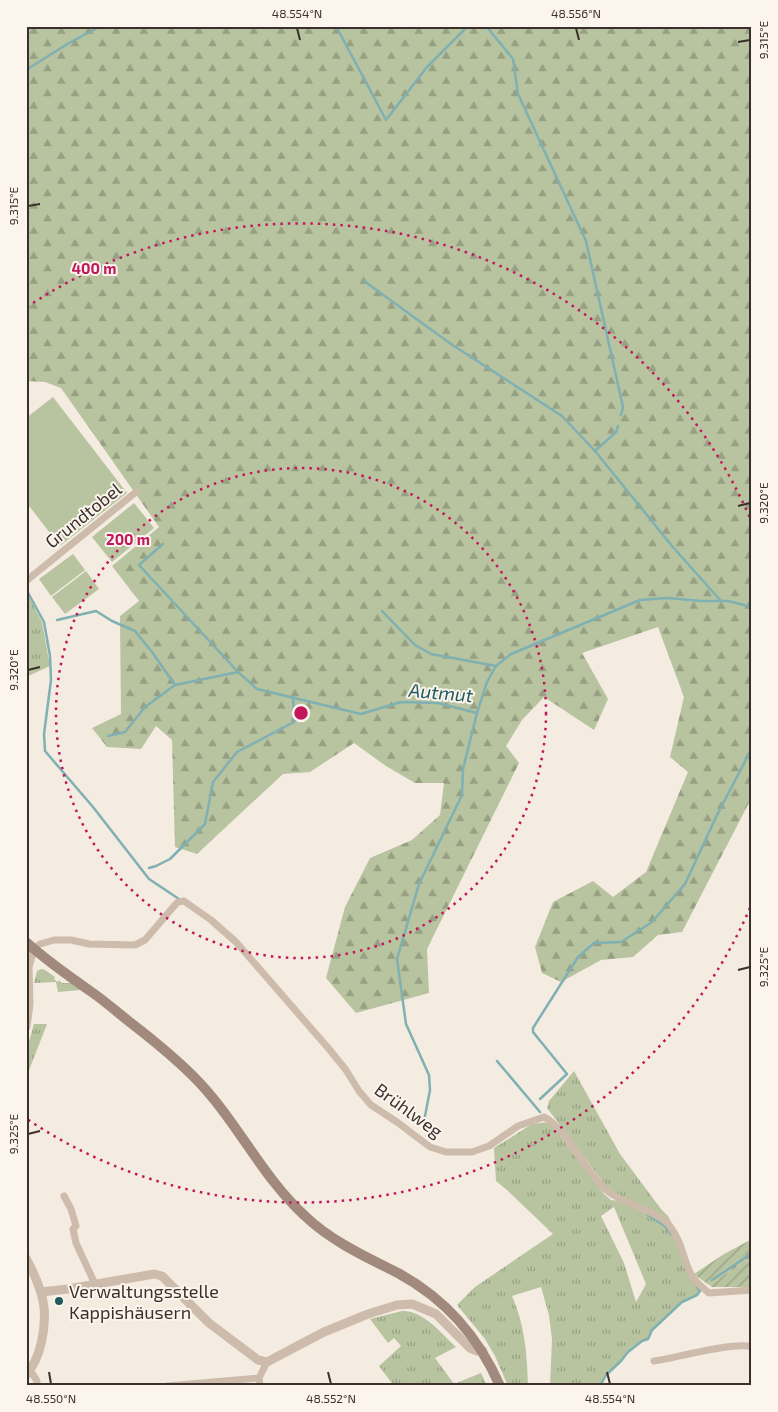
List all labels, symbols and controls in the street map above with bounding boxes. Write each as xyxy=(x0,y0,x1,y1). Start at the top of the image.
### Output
text: 48.554°N xyxy=(272,6,322,20)
text: 48.556°N xyxy=(551,6,601,20)
text: 9.315°E xyxy=(756,20,770,59)
text: 9.315°E xyxy=(6,186,20,225)
text: 400 m xyxy=(72,259,116,277)
street label: Grundtobel xyxy=(40,477,126,552)
text: 9.320°E xyxy=(756,482,770,524)
text: 200 m xyxy=(106,530,150,548)
text: 9.320°E xyxy=(6,649,20,691)
water label: Autmut xyxy=(407,678,475,706)
centre of rings xyxy=(292,704,310,722)
text: 9.325°E xyxy=(756,946,770,987)
street label: Brühlweg xyxy=(371,1078,447,1142)
text: 9.325°E xyxy=(6,1113,20,1154)
place label: Verwaltungsstelle Kappishäusern xyxy=(69,1280,219,1323)
marker: Verwaltungsstelle Kappishäusern xyxy=(53,1295,65,1307)
text: 48.550°N xyxy=(26,1391,76,1405)
text: 48.552°N xyxy=(306,1391,356,1405)
text: 48.554°N xyxy=(585,1391,635,1405)

